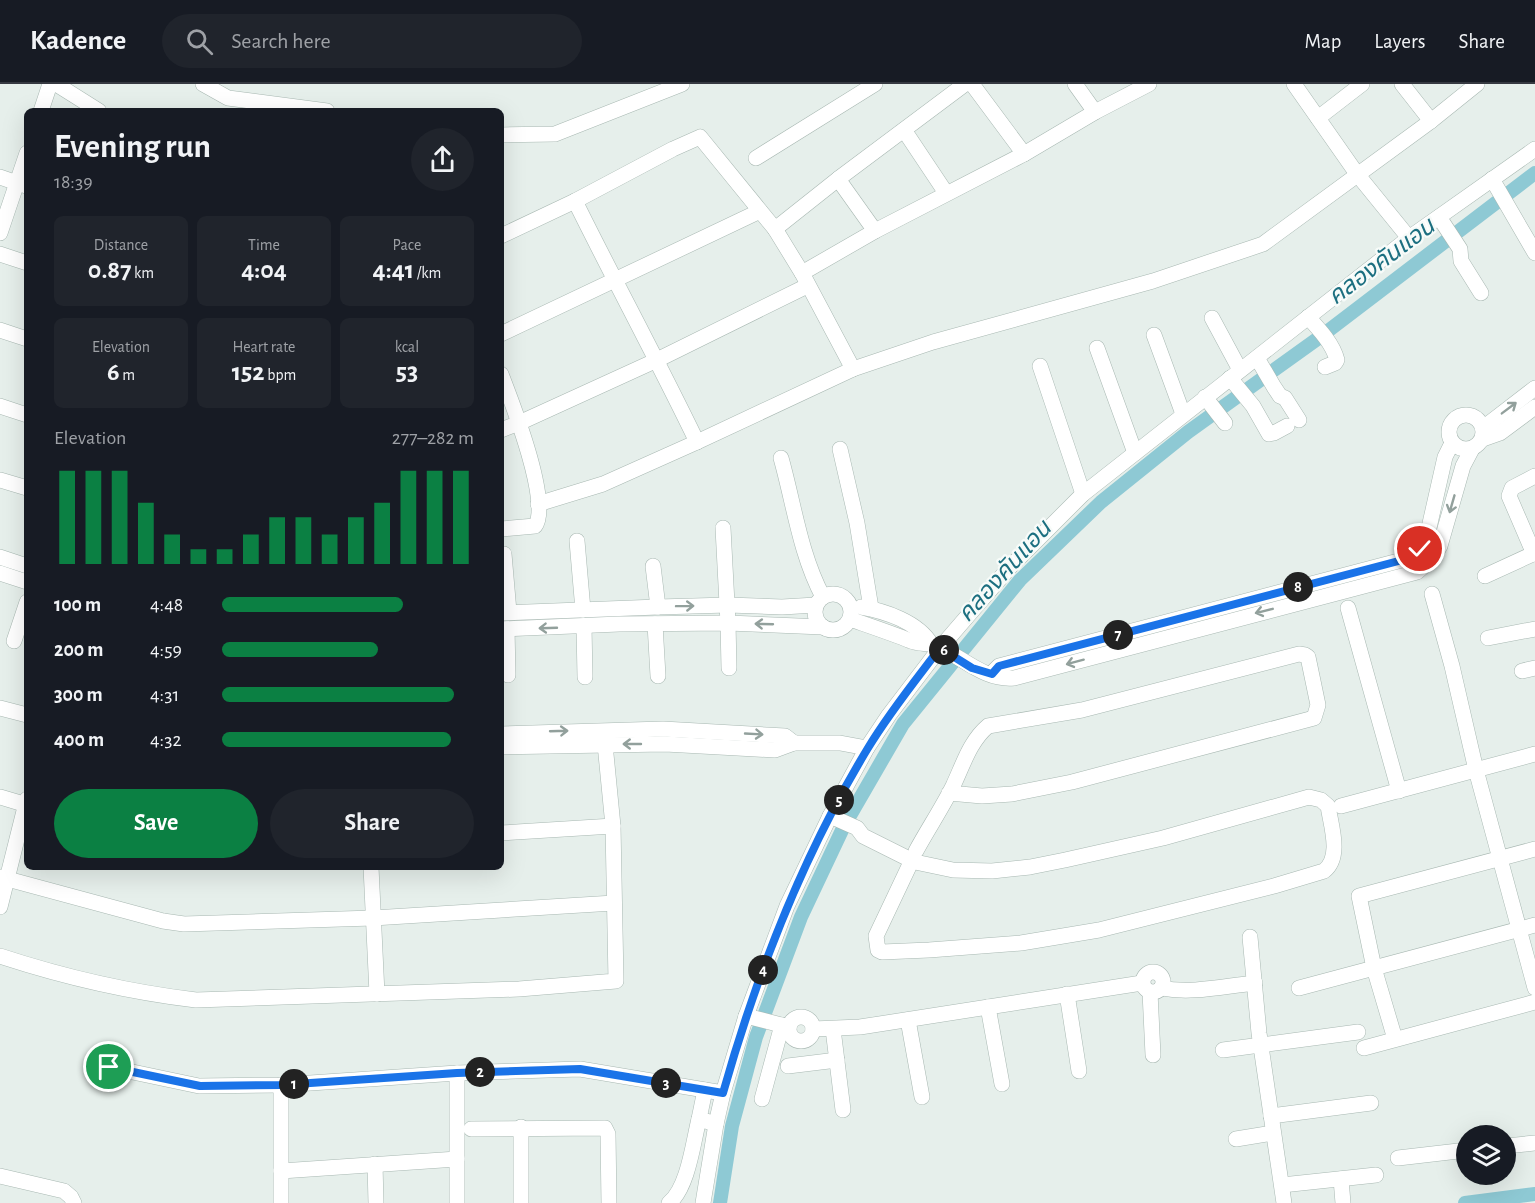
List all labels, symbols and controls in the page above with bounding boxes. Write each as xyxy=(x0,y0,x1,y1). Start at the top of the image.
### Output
search box xyxy=(162,14,582,68)
icon: search xyxy=(183,25,216,58)
text: Kadence xyxy=(30,27,126,55)
text: Search here xyxy=(231,30,331,52)
text: Map xyxy=(1305,31,1341,52)
text: Layers xyxy=(1374,31,1425,52)
text: Share xyxy=(1458,31,1505,52)
button: share xyxy=(411,128,474,191)
text: Evening run xyxy=(54,131,211,164)
text: 18:39 xyxy=(54,172,93,192)
water label: คลองคันแอน xyxy=(1324,213,1440,309)
text: Distance xyxy=(94,237,148,253)
text: Time xyxy=(248,237,280,253)
text: Pace xyxy=(393,237,421,253)
text: 0.87 xyxy=(88,257,131,283)
text: 4:04 xyxy=(241,257,287,283)
text: 4:41 xyxy=(373,257,414,283)
text: km xyxy=(131,265,154,281)
text: /km xyxy=(414,265,441,281)
text: Elevation xyxy=(92,339,150,355)
text: Heart rate xyxy=(233,339,295,355)
text: kcal xyxy=(395,339,419,355)
text: 6 xyxy=(107,359,120,385)
text: 152 xyxy=(232,359,265,385)
text: 53 xyxy=(396,359,418,385)
text: m xyxy=(120,367,135,383)
text: bpm xyxy=(265,367,296,383)
one-way arrow xyxy=(1501,401,1517,414)
text: Elevation xyxy=(54,428,126,448)
text: 277–282 m xyxy=(392,428,474,448)
one-way arrow xyxy=(1446,494,1457,513)
water label: คลองคันแอน xyxy=(954,516,1057,627)
pin xyxy=(1394,523,1445,574)
icon: check xyxy=(1403,532,1436,565)
pin: 8 xyxy=(1283,572,1313,602)
text: 8 xyxy=(1294,579,1302,595)
text: 100 m xyxy=(54,595,101,615)
text: 4:48 xyxy=(150,595,183,615)
one-way arrow xyxy=(675,600,695,612)
one-way arrow xyxy=(1254,606,1273,618)
one-way arrow xyxy=(755,619,775,630)
pin: 7 xyxy=(1103,620,1133,650)
one-way arrow xyxy=(539,622,559,634)
text: 7 xyxy=(1115,627,1121,643)
pin: 6 xyxy=(929,635,959,665)
text: 200 m xyxy=(54,640,103,660)
text: 4:59 xyxy=(150,640,182,660)
text: 6 xyxy=(940,642,948,658)
one-way arrow xyxy=(1066,657,1085,668)
text: 300 m xyxy=(54,685,103,705)
text: 4:31 xyxy=(150,685,179,705)
one-way arrow xyxy=(549,726,569,737)
one-way arrow xyxy=(744,728,764,739)
text: 400 m xyxy=(54,730,104,750)
text: 4:32 xyxy=(150,730,182,750)
one-way arrow xyxy=(623,738,643,750)
pin: 5 xyxy=(824,785,854,815)
button: Save xyxy=(54,789,258,858)
button: Share xyxy=(270,789,474,858)
text: 5 xyxy=(836,792,842,808)
pin: 4 xyxy=(748,955,778,985)
text: 4 xyxy=(759,962,767,978)
pin xyxy=(83,1041,134,1092)
icon: arrive xyxy=(92,1050,125,1083)
pin: 2 xyxy=(465,1057,495,1087)
text: 2 xyxy=(476,1064,484,1080)
pin: 3 xyxy=(651,1068,681,1098)
pin: 1 xyxy=(279,1069,309,1099)
text: 3 xyxy=(663,1075,669,1091)
text: 1 xyxy=(291,1076,297,1092)
map controls xyxy=(1456,1125,1516,1185)
button: layers xyxy=(1456,1125,1516,1185)

